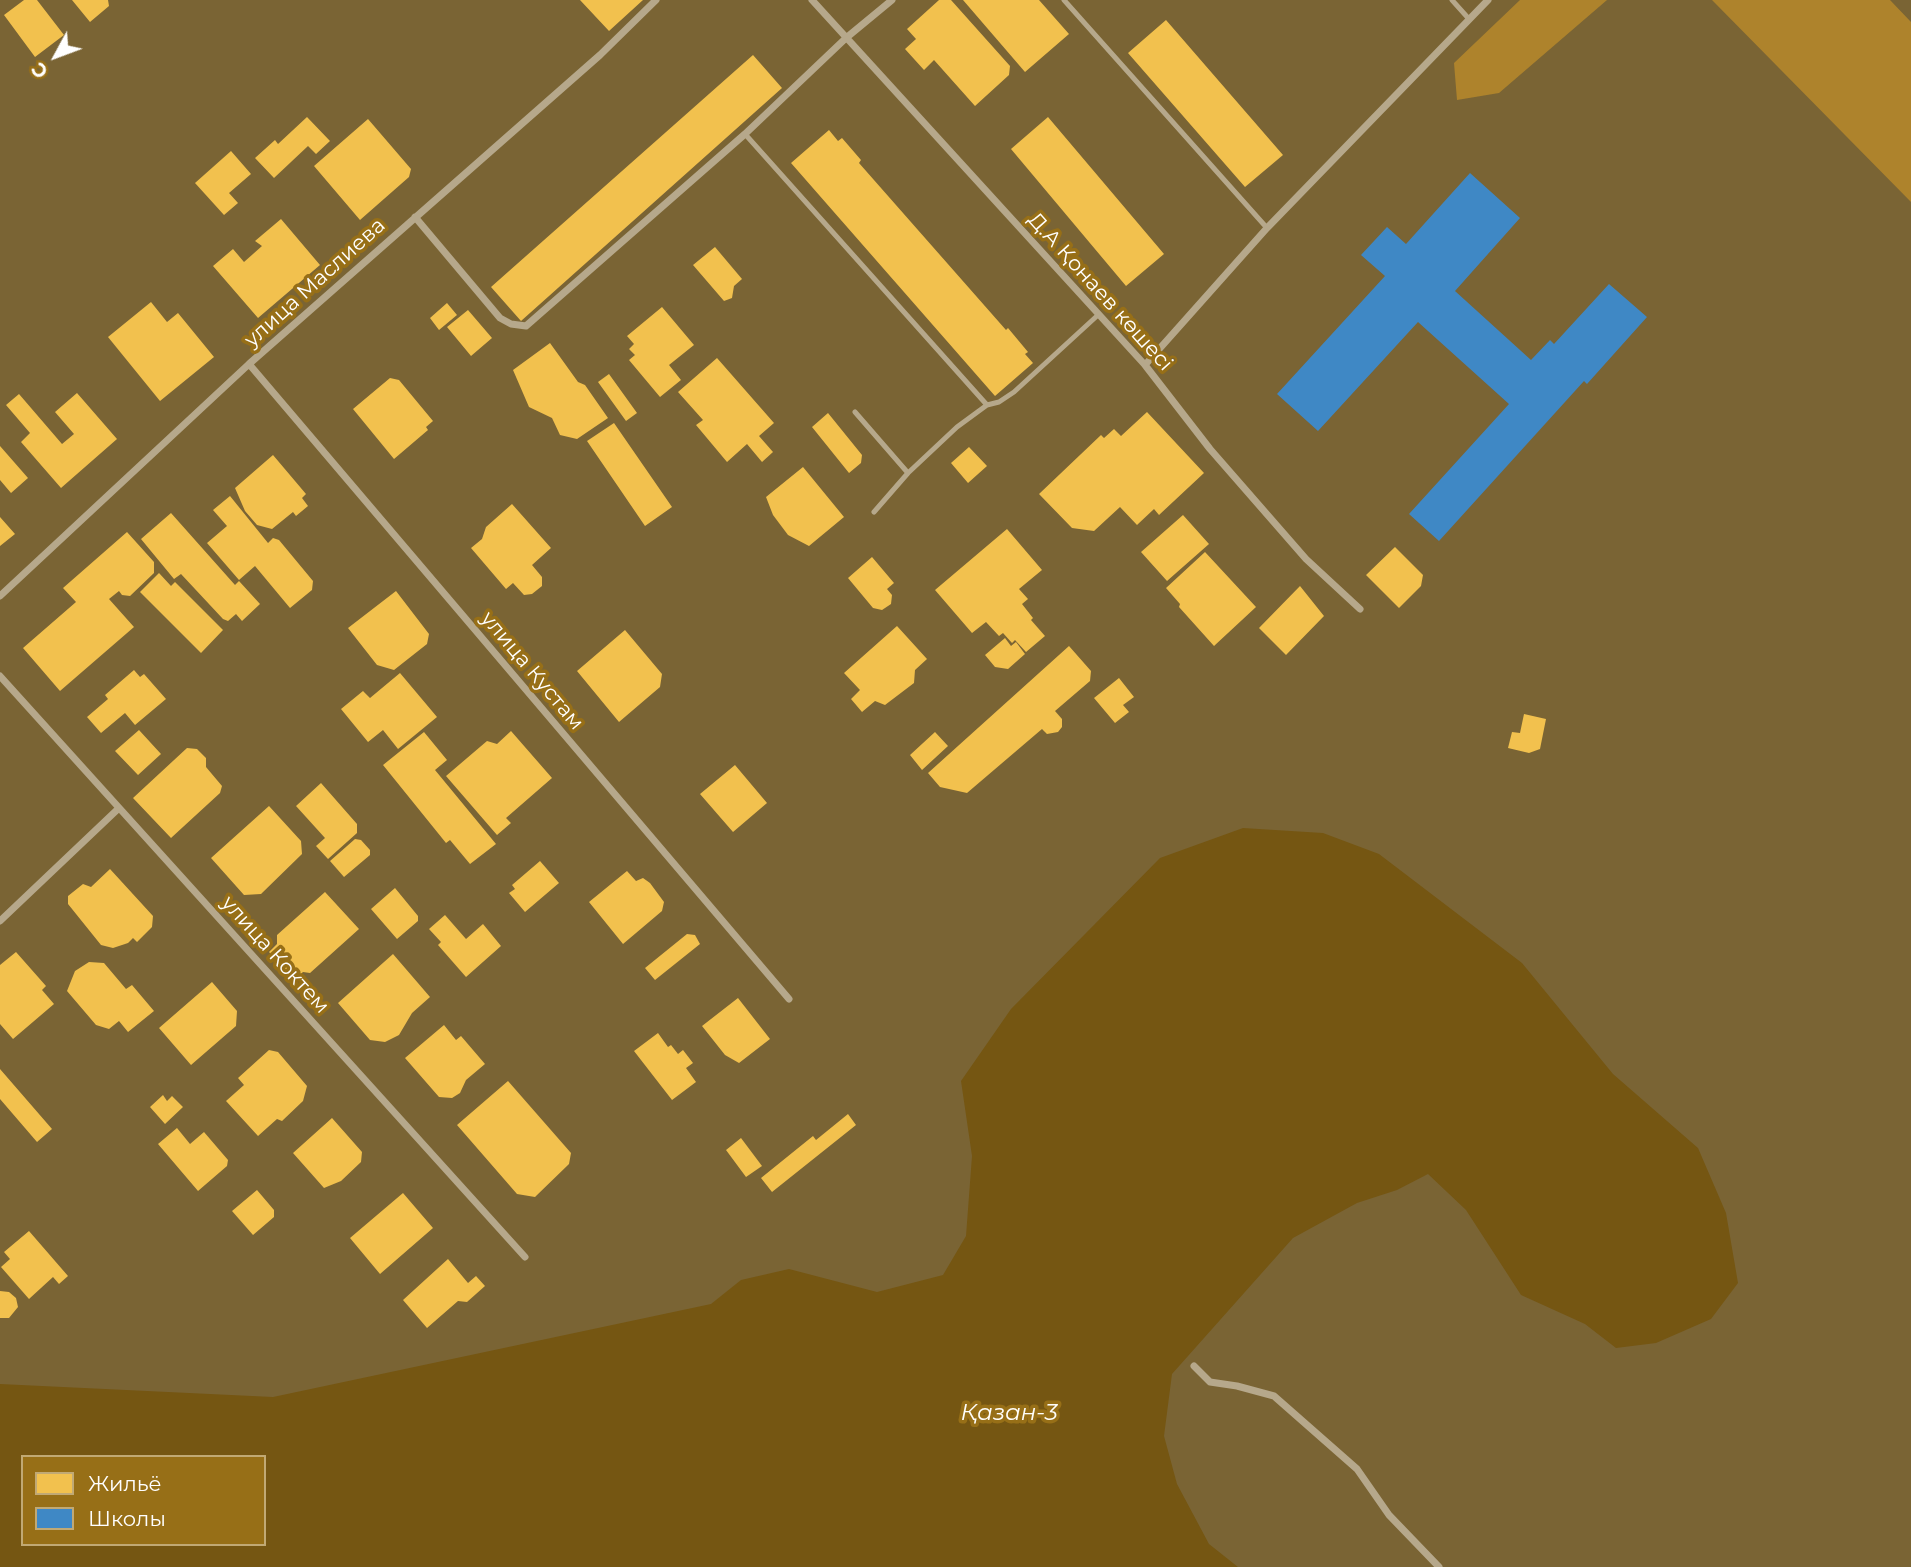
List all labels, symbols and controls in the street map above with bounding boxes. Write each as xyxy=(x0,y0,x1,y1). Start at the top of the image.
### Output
north arrow xyxy=(21,21,91,91)
text: С xyxy=(27,57,53,83)
street label: Д.А Қонаев көшесі xyxy=(1022,208,1178,376)
street label: улица Маслиева xyxy=(239,213,391,353)
street label: улица Кустам xyxy=(475,607,589,735)
street label: улица Коктем xyxy=(216,891,334,1019)
water label: Қазан-3 xyxy=(960,1399,1058,1427)
legend xyxy=(21,1455,266,1546)
text: Жильё xyxy=(88,1471,162,1496)
text: Школы xyxy=(88,1506,166,1531)

